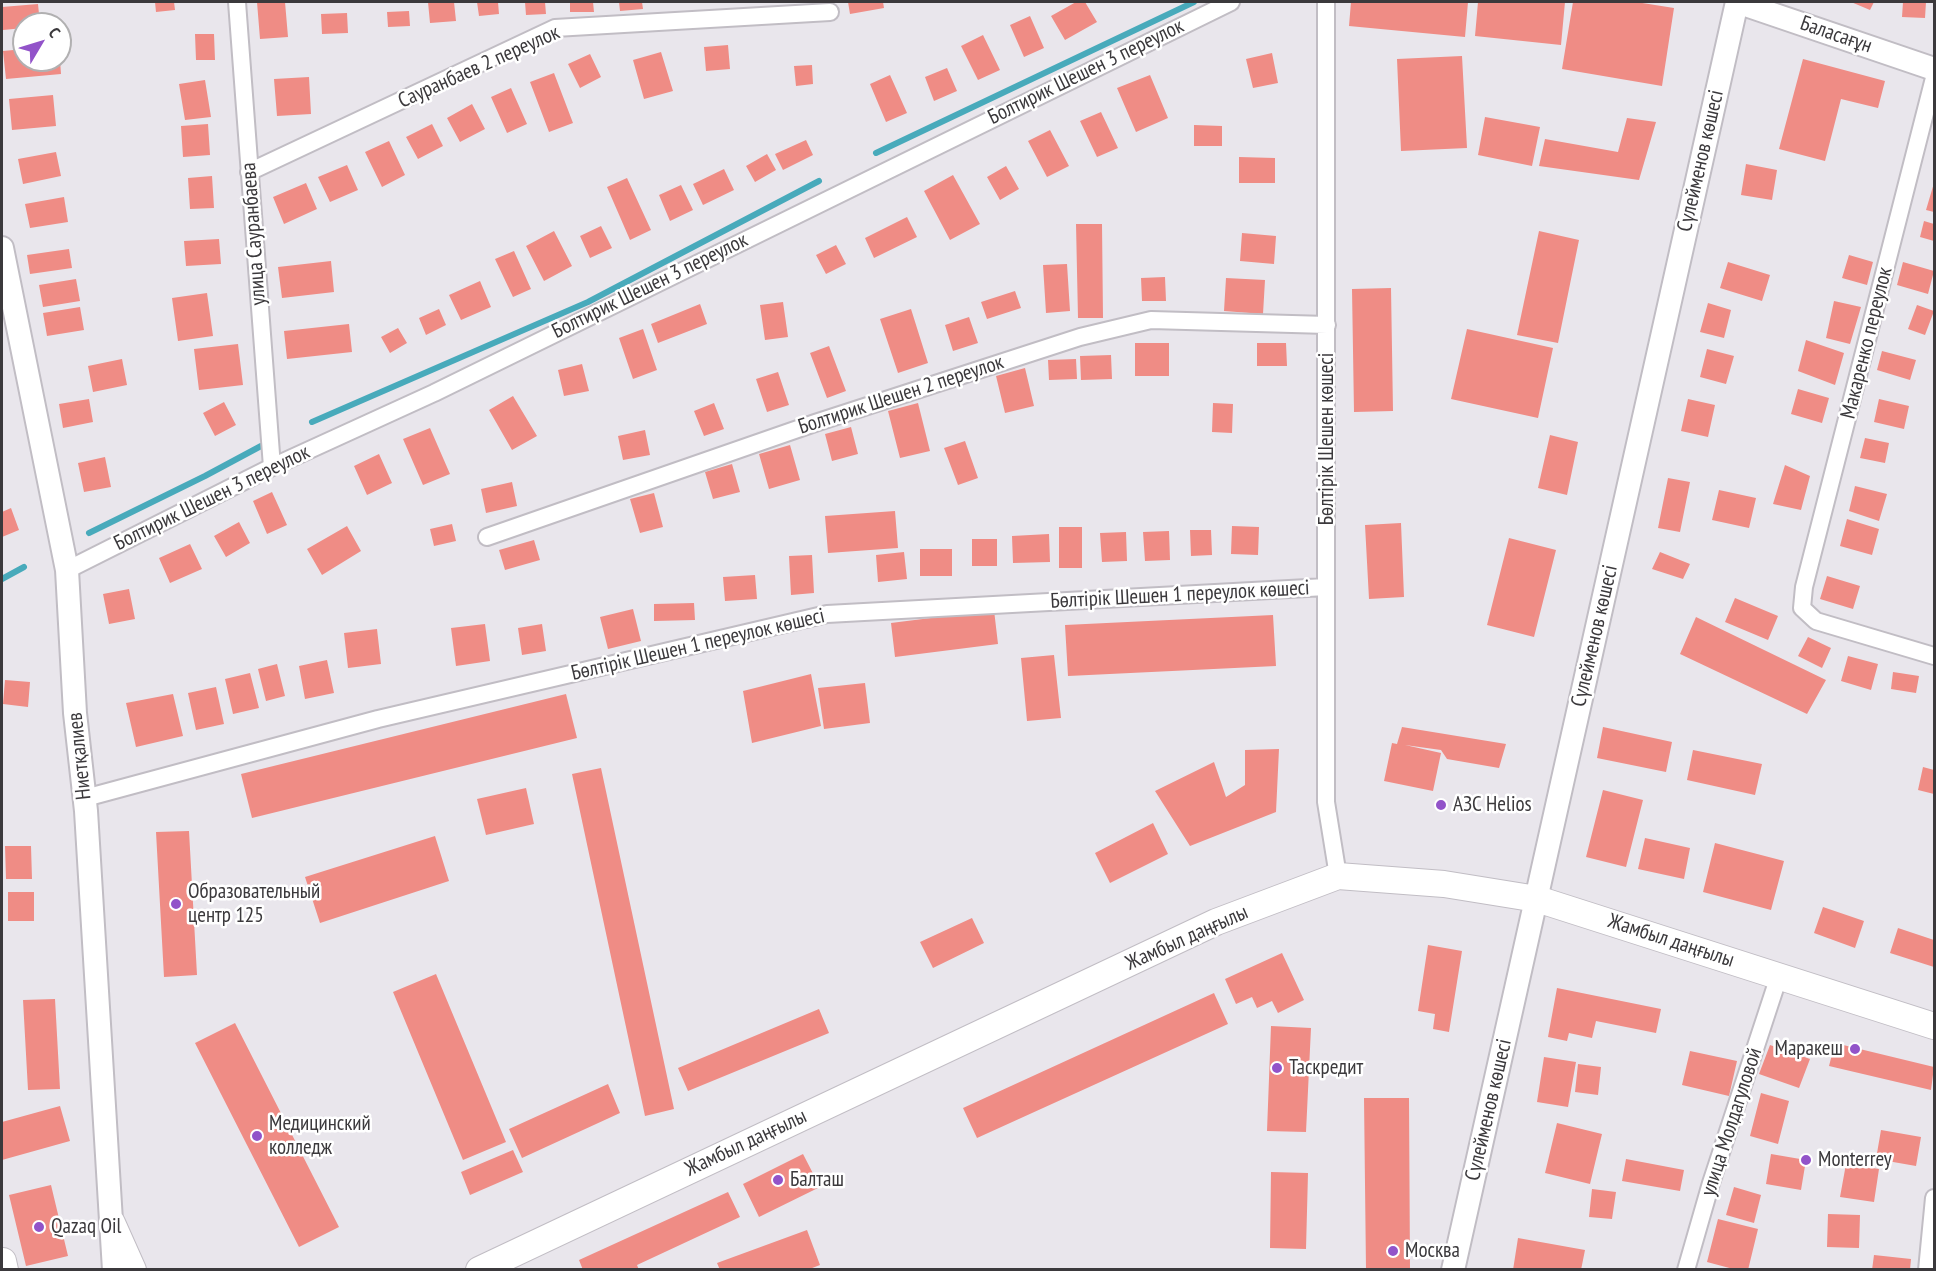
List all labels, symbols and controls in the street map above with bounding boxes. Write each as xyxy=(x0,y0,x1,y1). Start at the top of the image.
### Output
street label: Баласағұн xyxy=(1797,11,1875,59)
north arrow xyxy=(12,12,72,72)
street label: Болтирик Шешен 3 переулок xyxy=(984,14,1188,130)
street label: Сауранбаев 2 переулок xyxy=(394,20,564,114)
text: С xyxy=(44,23,65,41)
street label: Сүлейменов көшесі xyxy=(1672,88,1730,234)
street label: улица Сауранбаева xyxy=(236,162,272,306)
street label: Болтирик Шешен 3 переулок xyxy=(548,228,752,344)
street label: Макаренко переулок xyxy=(1836,265,1898,421)
street label: Болтирик Шешен 2 переулок xyxy=(795,350,1007,440)
street label: Бөлтірік Шешен көшесі xyxy=(1314,353,1340,525)
street label: Болтирик Шешен 3 переулок xyxy=(110,440,314,556)
street label: Сүлейменов көшесі xyxy=(1566,563,1624,709)
street label: Бөлтірік Шешен 1 переулок көшесі xyxy=(1050,576,1310,614)
street label: Бөлтірік Шешен 1 переулок көшесі xyxy=(569,604,827,686)
street label: Ниетқалиев xyxy=(63,711,97,801)
place label: АЗС Helios xyxy=(1453,792,1532,818)
marker: АЗС Helios xyxy=(1434,798,1448,812)
place label: Образовательный центр 125 xyxy=(188,879,320,929)
marker: Образовательный центр 125 xyxy=(169,897,183,911)
street label: Жамбыл даңғылы xyxy=(1122,900,1252,976)
street label: Жамбыл даңғылы xyxy=(1605,909,1737,973)
place label: Маракеш xyxy=(1775,1036,1843,1062)
street label: Сүлейменов көшесі xyxy=(1460,1037,1518,1183)
marker: Маракеш xyxy=(1848,1042,1862,1056)
street label: улица Молдагуловой xyxy=(1696,1045,1768,1199)
place label: Таскредит xyxy=(1289,1055,1363,1081)
marker: Таскредит xyxy=(1270,1061,1284,1075)
street label: Жамбыл даңғылы xyxy=(681,1104,811,1182)
place label: Медицинский колледж xyxy=(269,1111,371,1161)
marker: Медицинский колледж xyxy=(250,1129,264,1143)
place label: Monterrey xyxy=(1818,1147,1892,1173)
marker: Monterrey xyxy=(1799,1153,1813,1167)
place label: Балташ xyxy=(790,1167,844,1193)
marker: Балташ xyxy=(771,1173,785,1187)
place label: Qazaq Oil xyxy=(51,1214,121,1240)
marker: Qazaq Oil xyxy=(32,1220,46,1234)
place label: Москва xyxy=(1405,1238,1460,1264)
marker: Москва xyxy=(1386,1244,1400,1258)

